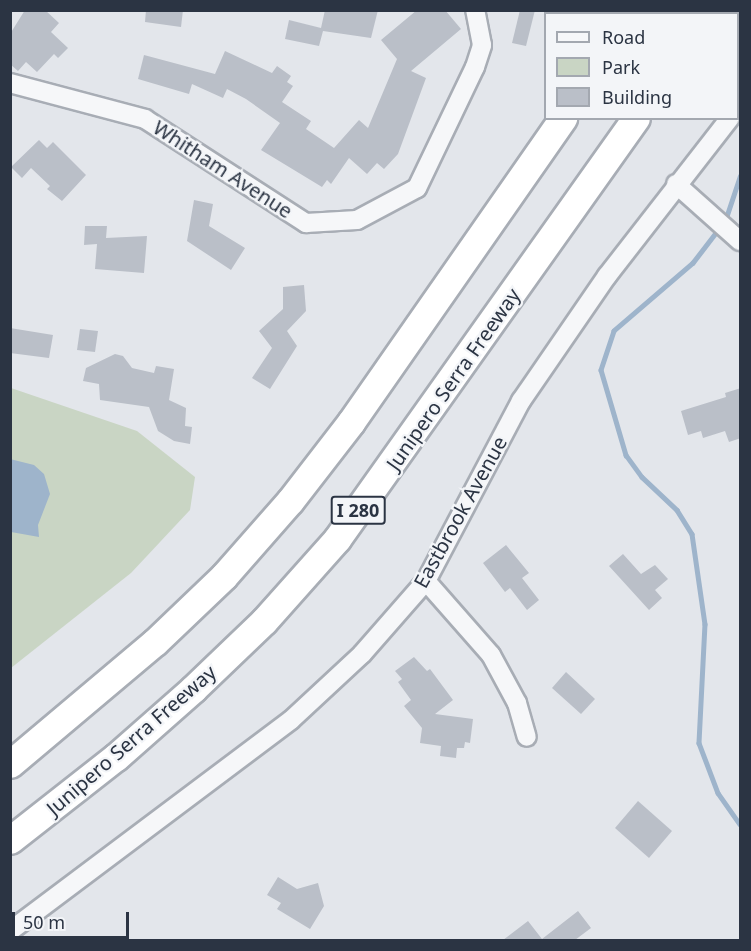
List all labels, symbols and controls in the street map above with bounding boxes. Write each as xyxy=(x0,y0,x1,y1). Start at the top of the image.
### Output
legend xyxy=(544,12,739,120)
text: Road xyxy=(602,25,645,49)
text: Park xyxy=(602,55,640,79)
text: Building xyxy=(602,85,672,109)
street label: Whitham Avenue xyxy=(149,115,297,223)
street label: Junipero Serra Freeway xyxy=(381,283,525,475)
street label: Eastbrook Avenue xyxy=(408,432,512,592)
road number: I 280 xyxy=(330,495,386,525)
street label: Junipero Serra Freeway xyxy=(41,660,221,820)
scale bar xyxy=(15,900,132,938)
text: 50 m xyxy=(23,910,65,934)

